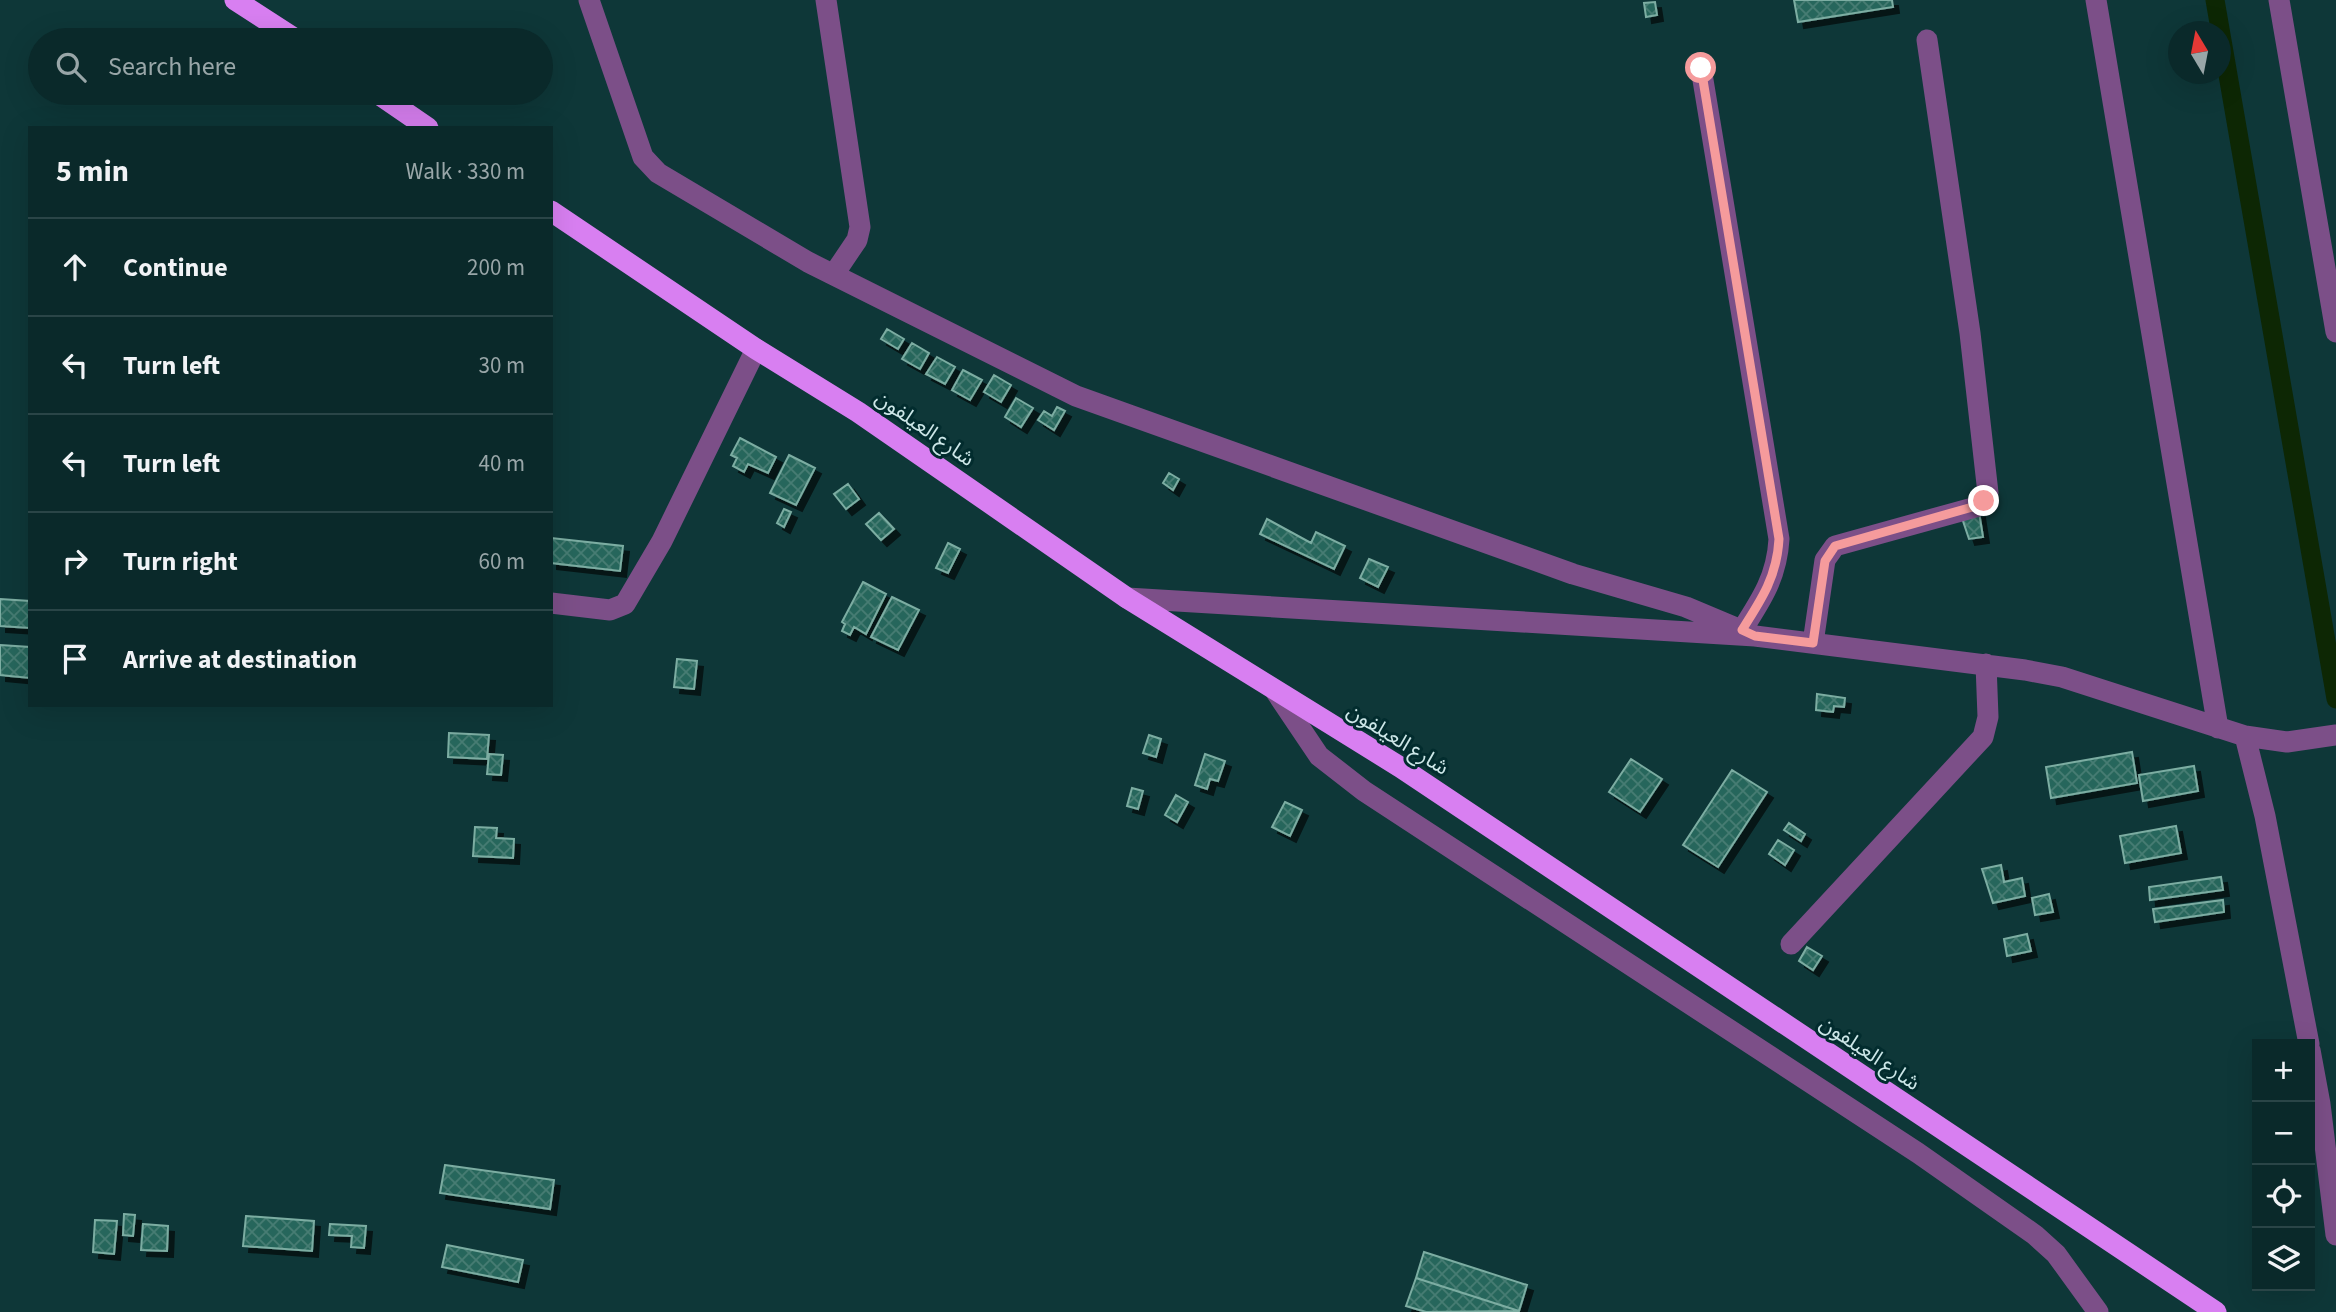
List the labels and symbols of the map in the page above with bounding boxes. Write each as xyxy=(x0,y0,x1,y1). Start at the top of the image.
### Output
north arrow xyxy=(2168,21,2231,84)
route start xyxy=(1685,52,1716,83)
street label: شارع العيلفون xyxy=(869,383,981,473)
route end xyxy=(1968,485,1999,516)
street label: شارع العيلفون xyxy=(1341,696,1455,782)
street label: شارع العيلفون xyxy=(1814,1008,1926,1098)

